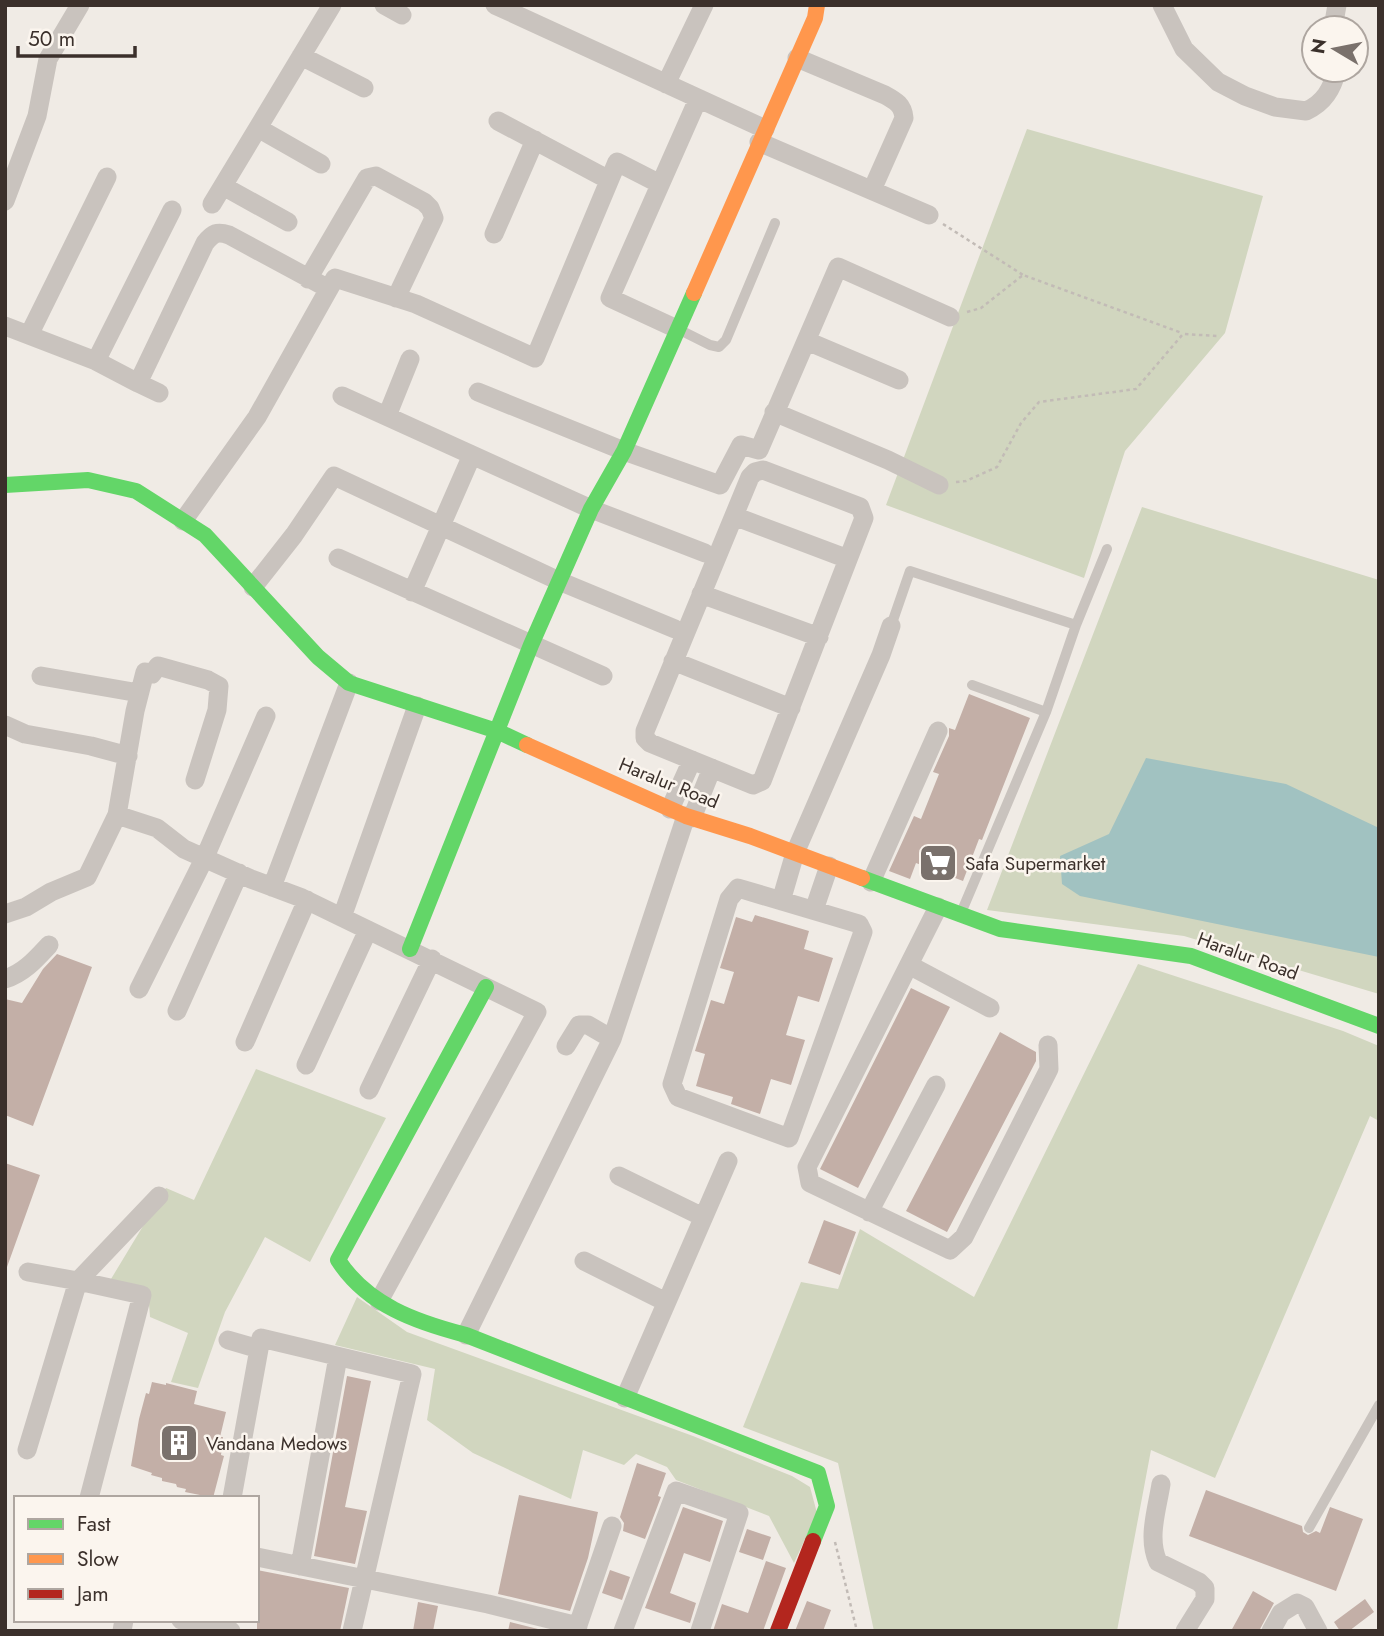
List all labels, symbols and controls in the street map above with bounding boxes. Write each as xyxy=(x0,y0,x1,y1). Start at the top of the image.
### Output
scale bar xyxy=(18,14,135,58)
north arrow xyxy=(1300,14,1370,84)
text: 50 m xyxy=(28,24,75,54)
text: N xyxy=(1304,36,1333,56)
street label: Haralur Road xyxy=(615,751,723,815)
supermarket icon: Safa Supermarket xyxy=(917,842,959,884)
place label: Safa Supermarket xyxy=(965,850,1106,877)
street label: Haralur Road xyxy=(1194,925,1302,987)
building icon: Vandana Medows xyxy=(158,1422,200,1464)
place label: Vandana Medows xyxy=(206,1430,348,1457)
legend xyxy=(14,1496,259,1622)
text: Fast xyxy=(77,1509,110,1539)
text: Slow xyxy=(77,1544,119,1574)
text: Jam xyxy=(74,1579,109,1609)

